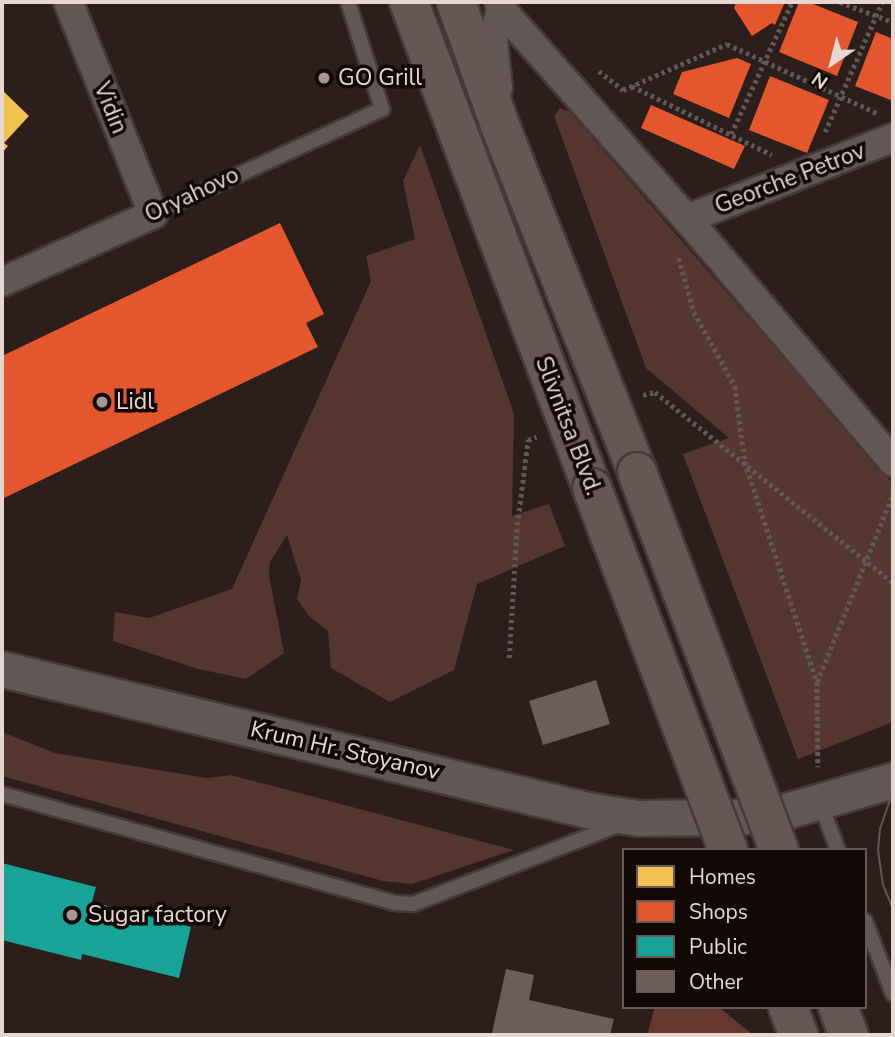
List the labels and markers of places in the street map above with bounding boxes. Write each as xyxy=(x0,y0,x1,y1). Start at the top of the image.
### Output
place label: GO Grill xyxy=(338,64,422,92)
marker: GO Grill xyxy=(316,70,332,86)
place label: Lidl xyxy=(116,388,154,416)
marker: Lidl xyxy=(94,394,110,410)
place label: Sugar factory xyxy=(88,901,227,929)
marker: Sugar factory xyxy=(62,905,82,925)

